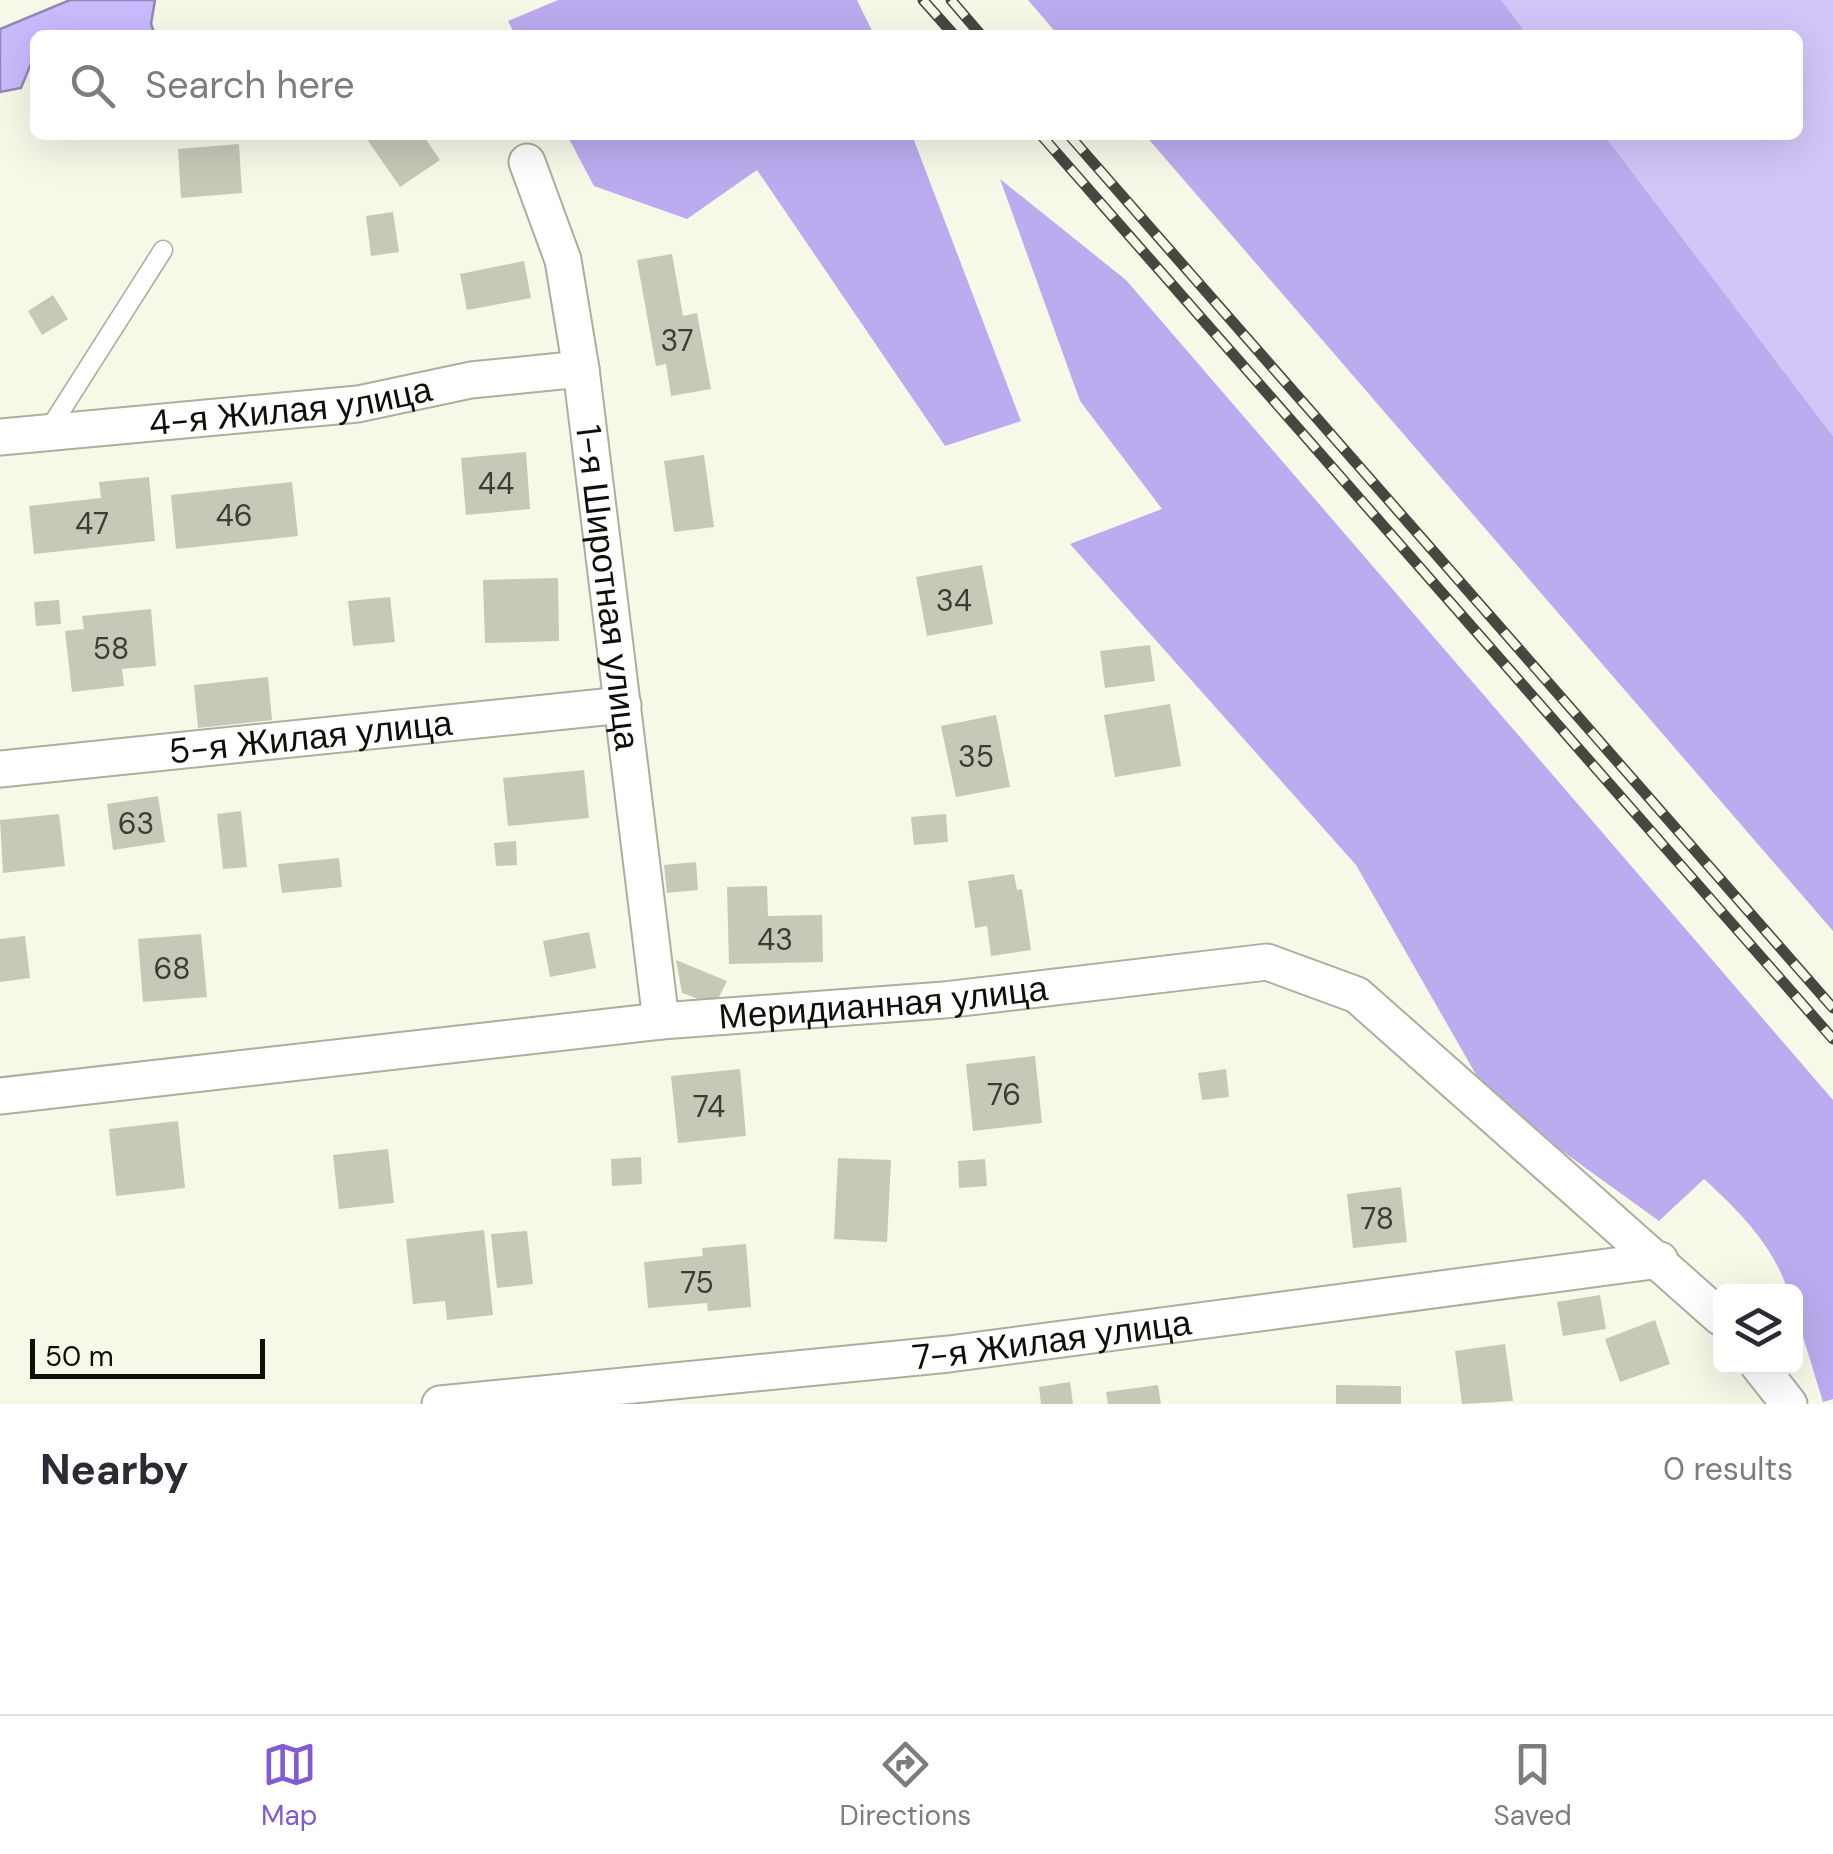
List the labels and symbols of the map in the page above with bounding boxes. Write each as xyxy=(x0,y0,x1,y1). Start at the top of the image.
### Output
house number: 37 xyxy=(660,321,694,360)
street label: 4-я Жилая улица xyxy=(147,366,437,446)
street label: 1-я Широтная улица xyxy=(565,422,651,753)
house number: 44 xyxy=(478,464,514,503)
house number: 46 xyxy=(215,496,253,535)
house number: 47 xyxy=(75,504,109,543)
house number: 34 xyxy=(936,581,972,620)
house number: 58 xyxy=(93,629,129,668)
street label: 5-я Жилая улица xyxy=(166,700,455,775)
house number: 35 xyxy=(958,737,994,776)
house number: 63 xyxy=(118,804,154,843)
house number: 43 xyxy=(757,920,793,959)
house number: 68 xyxy=(153,949,191,988)
street label: Меридианная улица xyxy=(717,965,1051,1040)
house number: 76 xyxy=(987,1075,1021,1114)
house number: 74 xyxy=(693,1087,725,1126)
house number: 78 xyxy=(1360,1199,1394,1238)
house number: 75 xyxy=(680,1263,714,1302)
street label: 7-я Жилая улица xyxy=(910,1299,1195,1381)
scale bar xyxy=(30,1334,265,1378)

